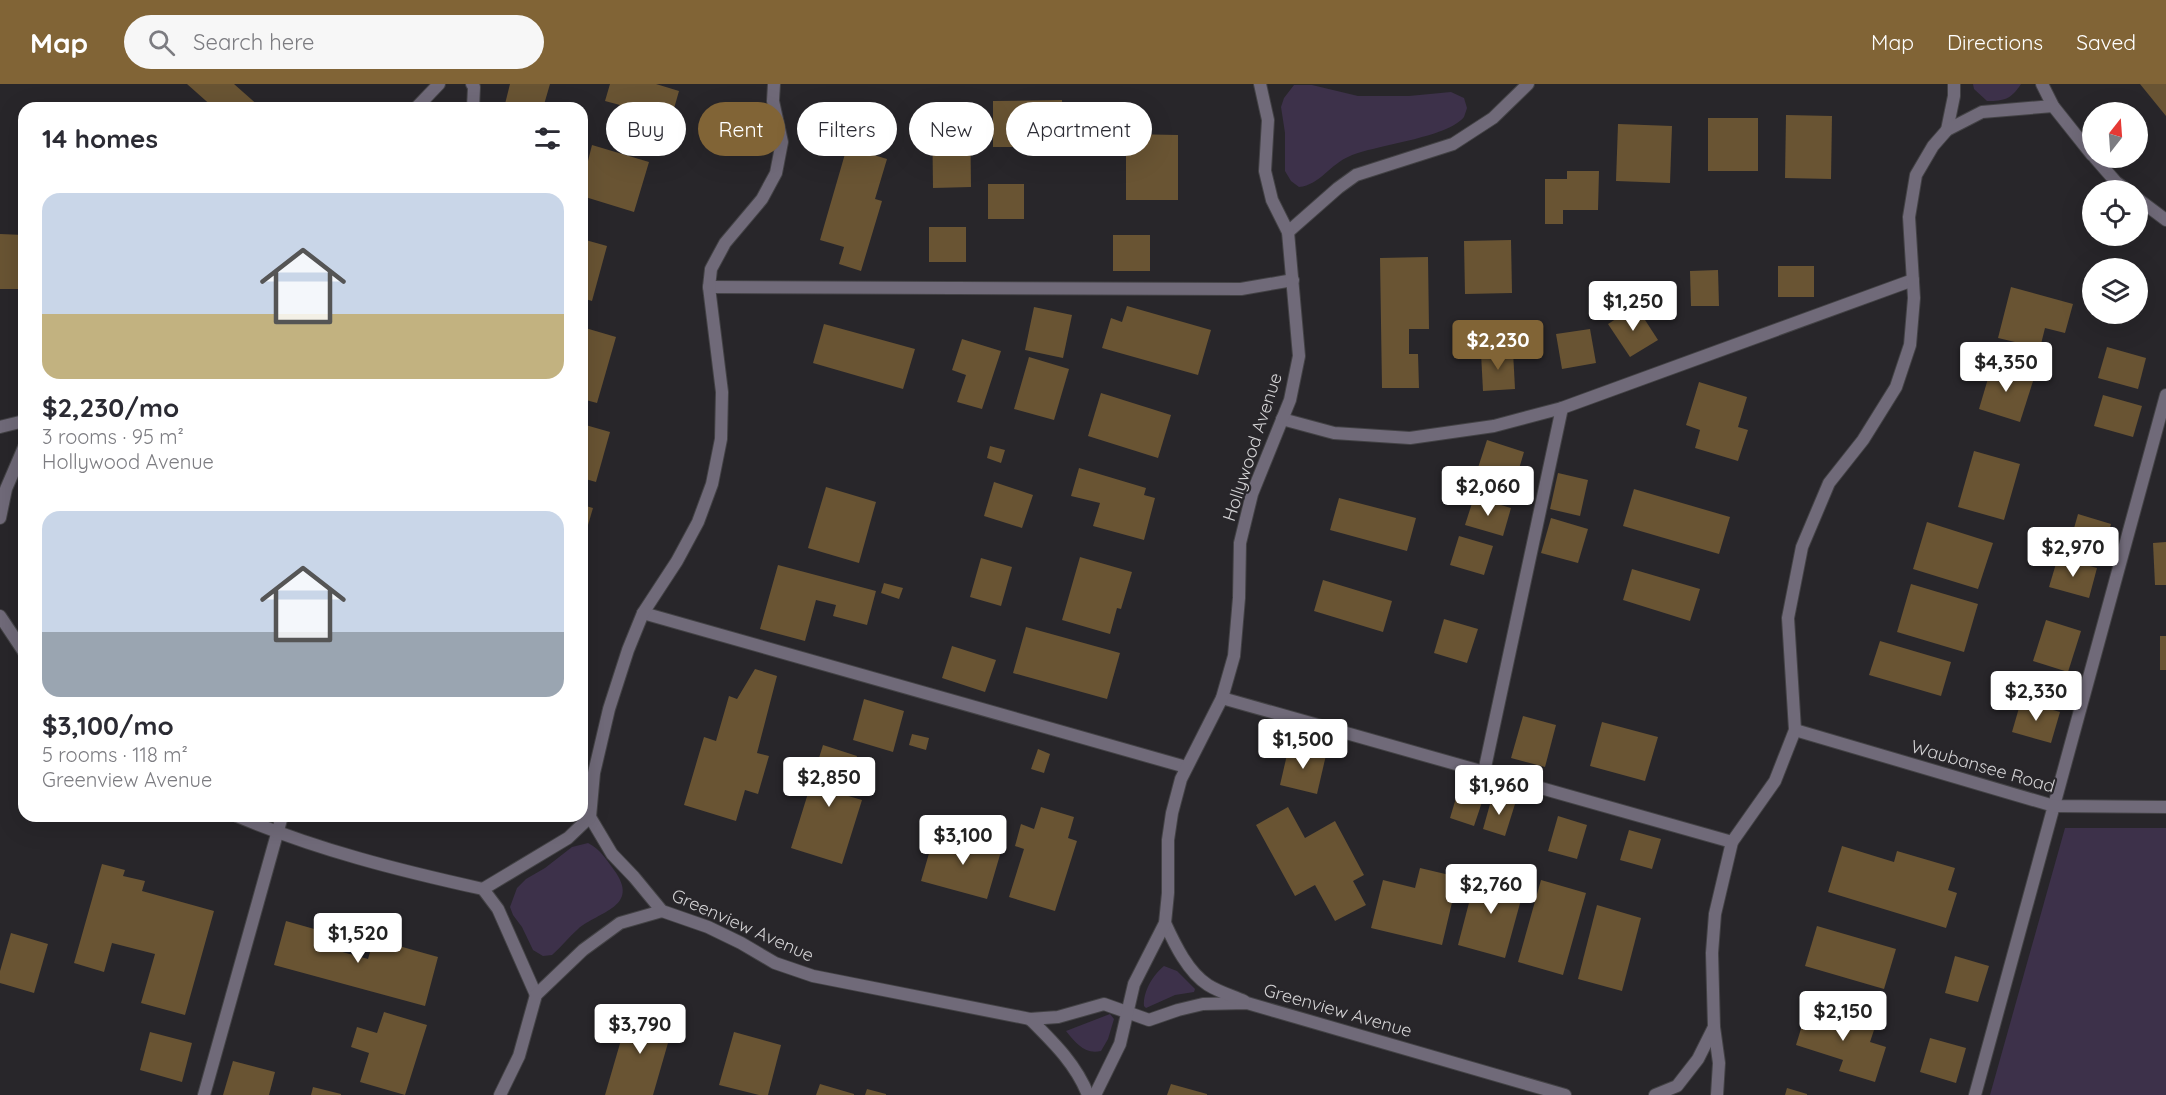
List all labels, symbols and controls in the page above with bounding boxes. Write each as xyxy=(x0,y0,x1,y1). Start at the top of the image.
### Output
search box xyxy=(124,15,544,69)
text: Map xyxy=(30,25,88,60)
icon: search xyxy=(145,26,178,59)
text: Search here xyxy=(193,28,315,56)
text: Map xyxy=(1871,29,1914,55)
text: Directions xyxy=(1947,29,2043,55)
text: Saved xyxy=(2076,29,2136,55)
chip: Buy xyxy=(606,102,686,156)
chip: Rent xyxy=(698,102,785,156)
chip: Filters xyxy=(797,102,897,156)
chip: New xyxy=(909,102,994,156)
chip: Apartment xyxy=(1006,102,1152,156)
north arrow xyxy=(2082,102,2148,168)
map controls xyxy=(2082,102,2148,324)
text: 14 homes xyxy=(42,122,158,155)
icon: filters xyxy=(531,122,564,155)
button: locate xyxy=(2082,180,2148,246)
icon: home xyxy=(249,232,357,340)
button: layers xyxy=(2082,258,2148,324)
pin: $1,250 xyxy=(1584,281,1682,332)
text: $1,250 xyxy=(1603,288,1663,313)
pin: $2,230 xyxy=(1449,320,1547,371)
text: $2,230 xyxy=(1466,327,1530,352)
pin: $4,350 xyxy=(1957,342,2055,393)
text: $4,350 xyxy=(1974,349,2038,374)
street label: Hollywood Avenue xyxy=(1217,370,1287,524)
text: $2,230/mo xyxy=(42,391,179,424)
text: 3 rooms · 95 m² xyxy=(42,424,184,449)
text: Hollywood Avenue xyxy=(42,449,214,474)
pin: $2,060 xyxy=(1439,466,1537,517)
text: $2,060 xyxy=(1456,473,1520,498)
pin: $2,970 xyxy=(2024,527,2122,578)
text: $2,970 xyxy=(2042,534,2104,559)
icon: home xyxy=(249,550,357,658)
pin: $2,330 xyxy=(1987,671,2085,722)
text: $2,330 xyxy=(2005,678,2067,703)
text: $3,100/mo xyxy=(42,709,174,742)
pin: $1,500 xyxy=(1254,719,1352,770)
text: $1,500 xyxy=(1272,726,1334,751)
street label: Waubansee Road xyxy=(1908,734,2058,798)
text: 5 rooms · 118 m² xyxy=(42,742,188,767)
pin: $2,850 xyxy=(780,757,878,808)
text: $2,850 xyxy=(797,764,861,789)
pin: $1,960 xyxy=(1450,765,1548,816)
text: Greenview Avenue xyxy=(42,767,212,792)
text: $1,960 xyxy=(1469,772,1529,797)
pin: $3,100 xyxy=(914,815,1012,866)
text: $3,100 xyxy=(933,822,993,847)
pin: $2,760 xyxy=(1442,864,1540,915)
text: $2,760 xyxy=(1460,871,1522,896)
street label: Greenview Avenue xyxy=(668,883,818,967)
pin: $1,520 xyxy=(309,913,407,964)
text: $1,520 xyxy=(328,920,388,945)
street label: Greenview Avenue xyxy=(1261,978,1415,1042)
pin: $2,150 xyxy=(1794,991,1892,1042)
text: $2,150 xyxy=(1814,998,1873,1023)
pin: $3,790 xyxy=(591,1004,689,1055)
text: $3,790 xyxy=(609,1011,671,1036)

